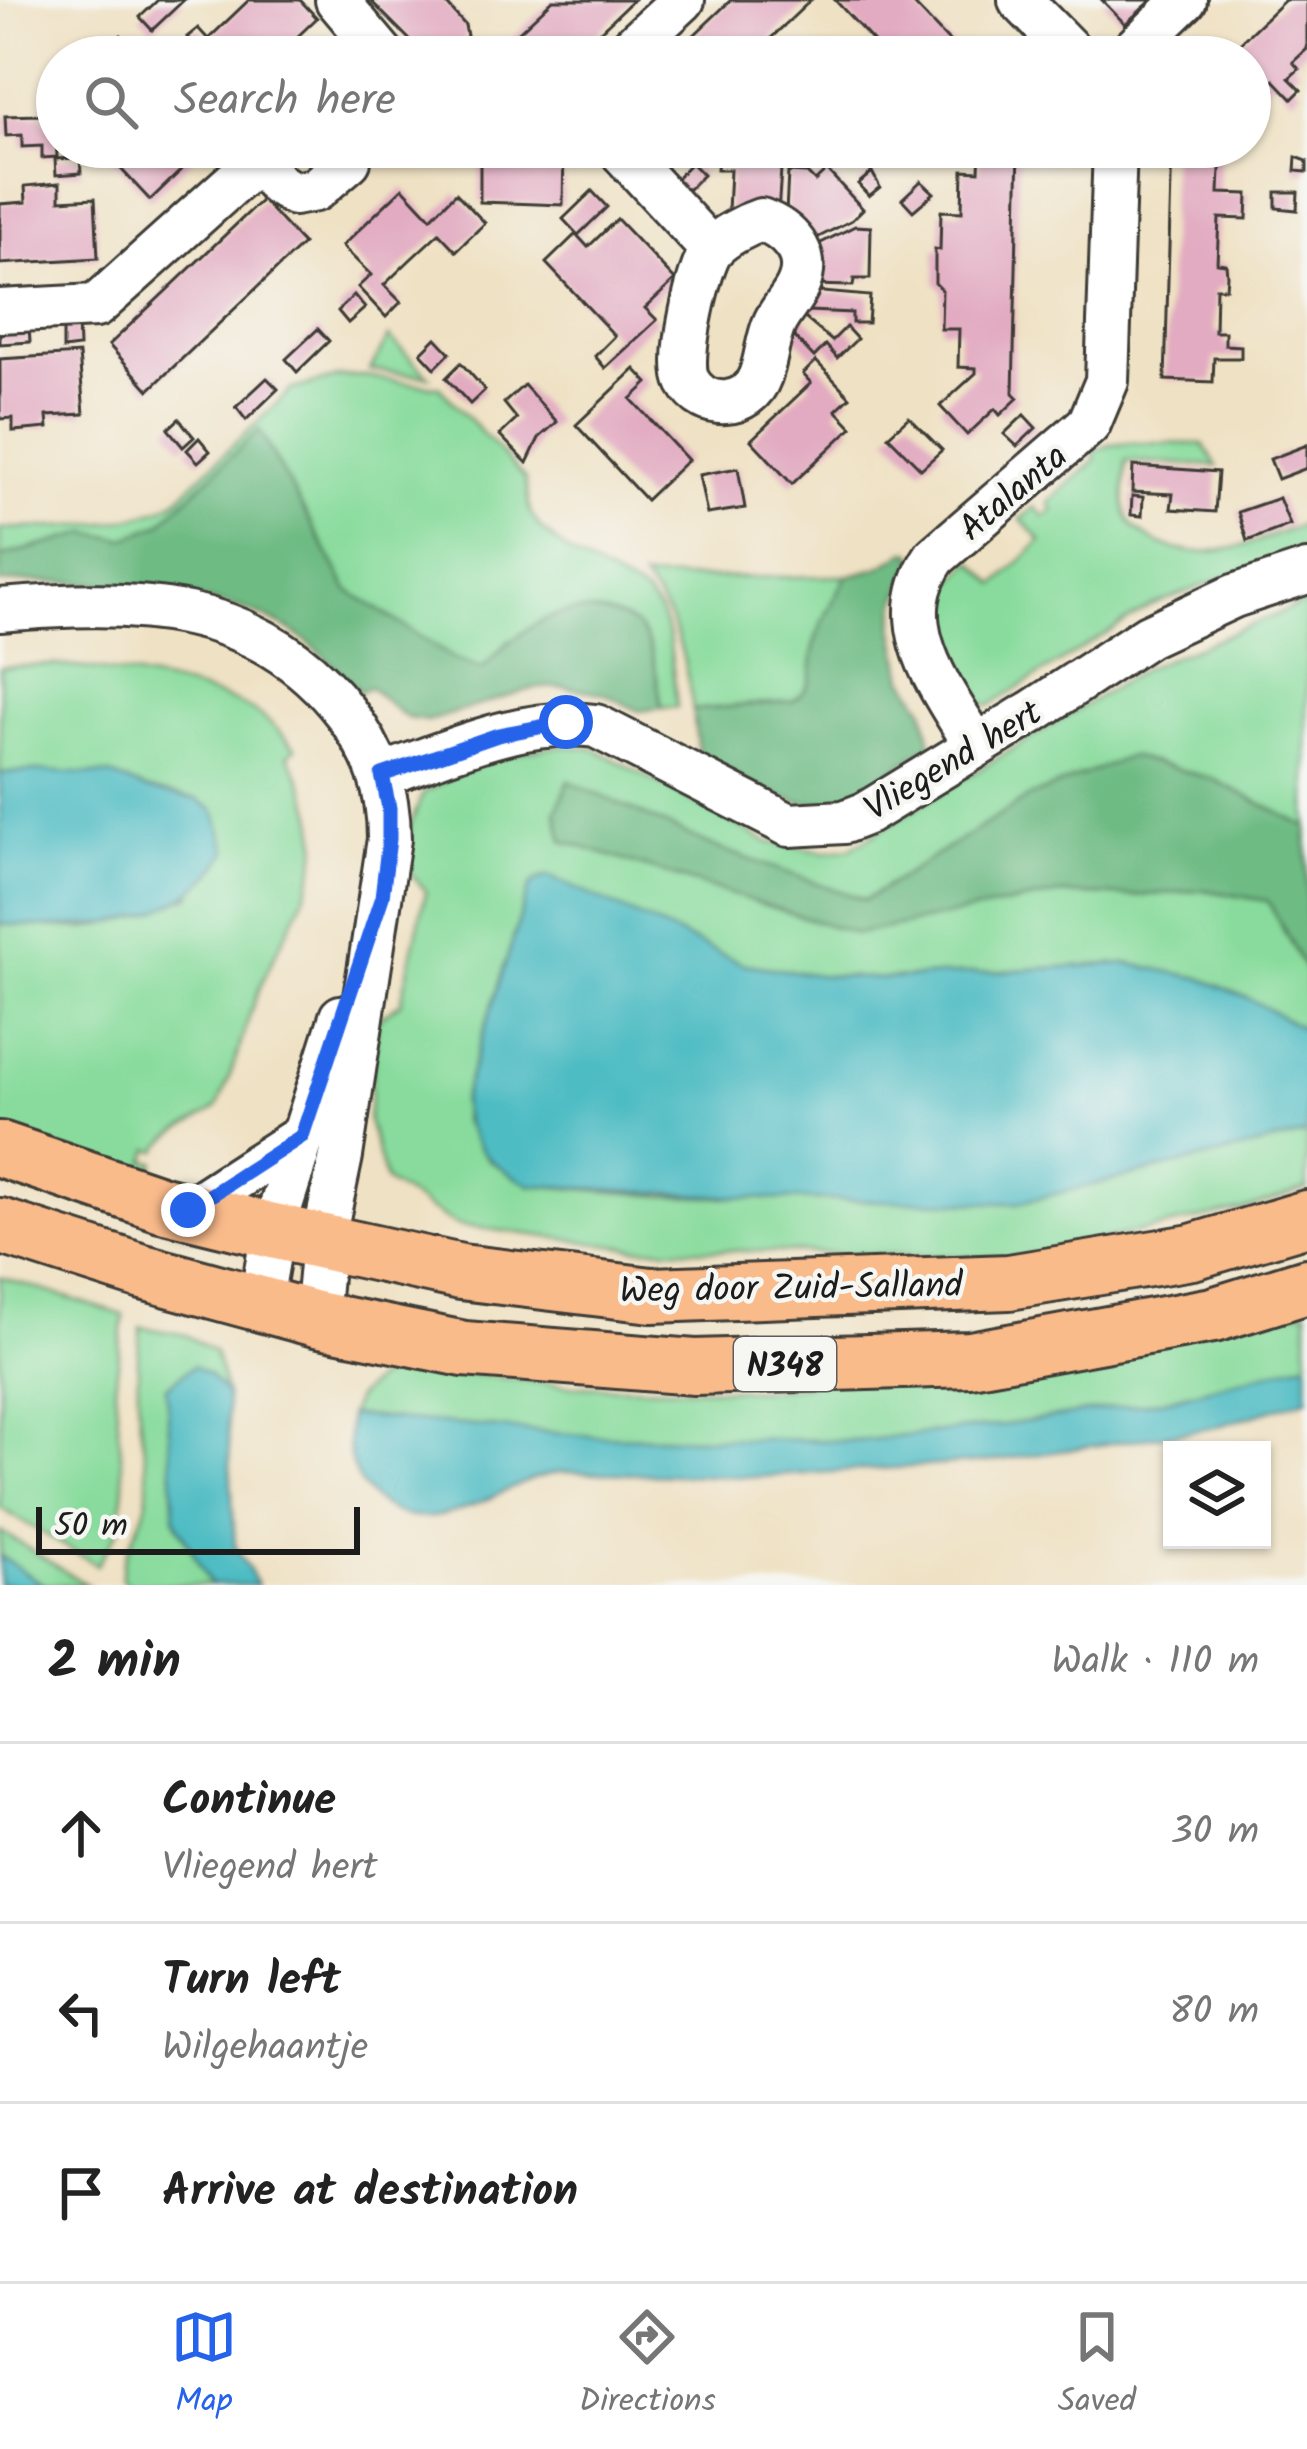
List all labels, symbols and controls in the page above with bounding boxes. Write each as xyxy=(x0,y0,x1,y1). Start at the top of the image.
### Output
search box xyxy=(36,36,1271,168)
text: Search here xyxy=(174,66,396,138)
icon: search xyxy=(78,69,144,135)
street label: Atalanta xyxy=(947,431,1082,557)
street label: Vliegend hert xyxy=(854,686,1055,838)
route start xyxy=(539,695,593,749)
route end xyxy=(161,1183,215,1237)
street label: Weg door Zuid-Salland xyxy=(619,1258,964,1321)
road number: N348 xyxy=(734,1337,836,1391)
map controls xyxy=(1163,1441,1271,1549)
button: layers xyxy=(1163,1441,1271,1549)
scale bar xyxy=(36,1501,360,1554)
text: 50 m xyxy=(54,1501,128,1554)
text: 2 min xyxy=(48,1623,181,1704)
text: Walk · 110 m xyxy=(1051,1632,1259,1694)
text: Continue xyxy=(162,1766,336,1838)
icon: ahead xyxy=(48,1800,114,1866)
text: 30 m xyxy=(1171,1802,1259,1864)
text: Vliegend hert xyxy=(162,1838,378,1900)
text: Turn left xyxy=(162,1946,341,2018)
icon: left xyxy=(48,1980,114,2046)
text: 80 m xyxy=(1169,1982,1259,2044)
text: Wilgehaantje xyxy=(162,2018,368,2080)
text: Arrive at destination xyxy=(162,2157,578,2229)
icon: arrive xyxy=(48,2160,114,2226)
tab: Map xyxy=(171,2304,237,2429)
tab: Directions xyxy=(579,2304,716,2429)
tab: Saved xyxy=(1058,2304,1136,2429)

